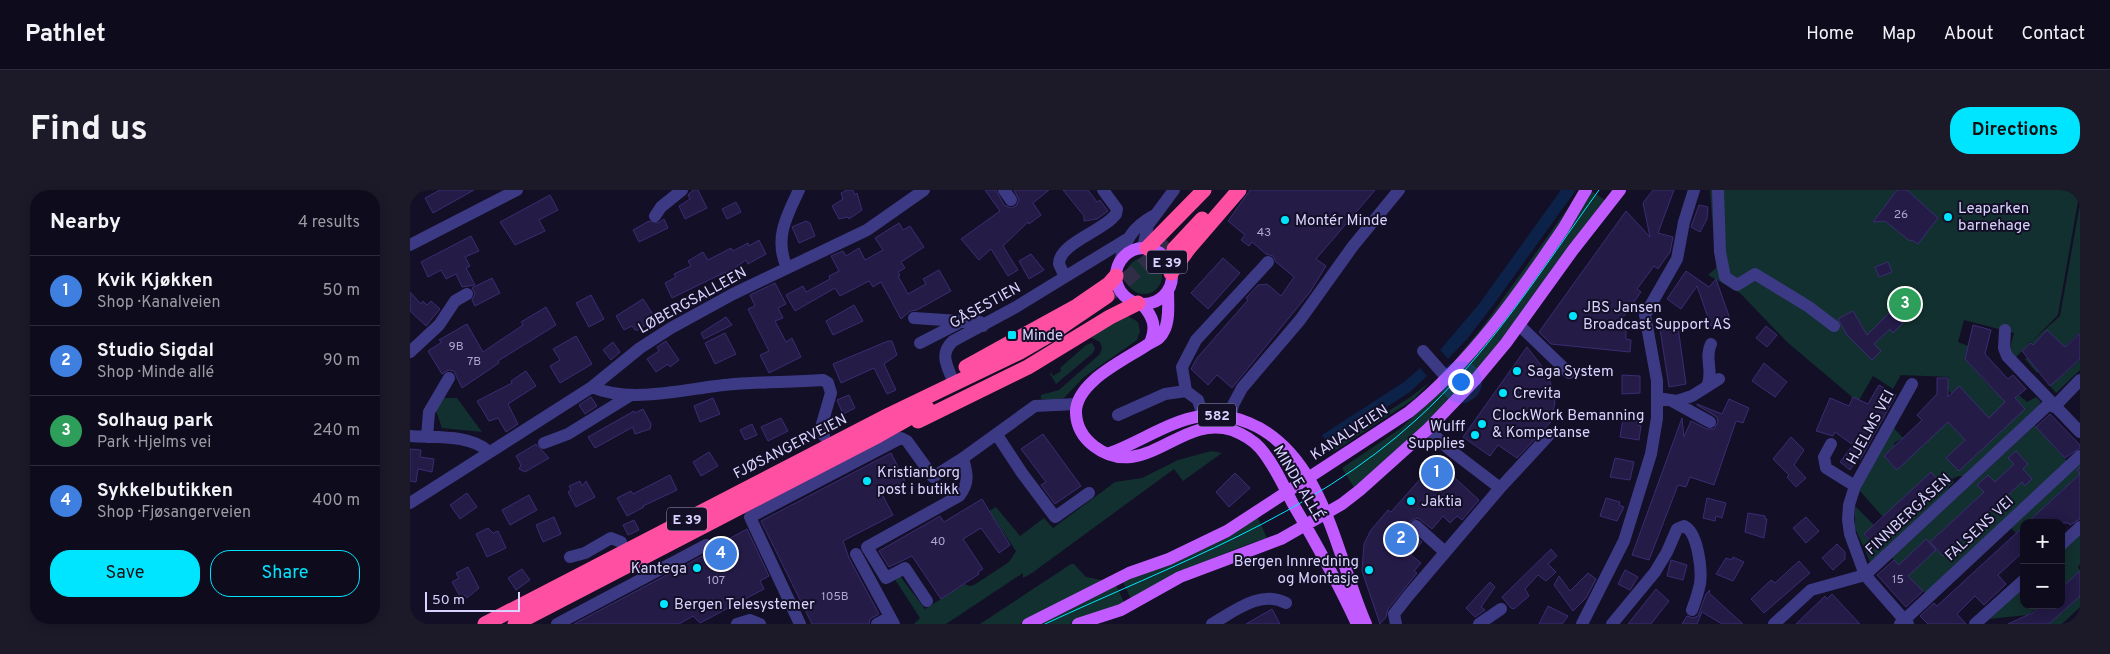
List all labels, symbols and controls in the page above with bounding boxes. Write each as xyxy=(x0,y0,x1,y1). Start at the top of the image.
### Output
text: Pathlet xyxy=(25,20,106,50)
text: Home xyxy=(1806,23,1854,46)
text: Map xyxy=(1882,23,1916,46)
text: About xyxy=(1944,23,1993,46)
text: Contact xyxy=(2021,23,2085,46)
button: Directions xyxy=(1950,107,2080,154)
text: Find us xyxy=(30,108,148,152)
place label: Leaparken barnehage xyxy=(1958,200,2030,236)
house number: 26 xyxy=(1894,207,1908,223)
text: Nearby xyxy=(50,209,121,236)
marker: Leaparken barnehage xyxy=(1942,211,1954,223)
place label: Montér Minde xyxy=(1295,212,1388,231)
text: 4 results xyxy=(298,213,360,233)
marker: Montér Minde xyxy=(1279,214,1291,226)
house number: 43 xyxy=(1257,225,1271,241)
road number: E 39 xyxy=(1147,251,1187,274)
street label: LØBERGSALLEEN xyxy=(635,264,750,339)
text: Kvik Kjøkken xyxy=(97,269,213,293)
street label: GÅSESTIEN xyxy=(947,279,1025,334)
text: 1 xyxy=(63,281,69,301)
text: 50 m xyxy=(323,281,360,301)
pin: 3 xyxy=(1889,285,1921,323)
text: Shop · Kanalveien xyxy=(97,293,220,313)
place label: JBS Jansen Broadcast Support AS xyxy=(1583,299,1731,335)
marker: JBS Jansen Broadcast Support AS xyxy=(1567,310,1579,322)
place label: Minde xyxy=(1022,327,1063,346)
marker: Minde xyxy=(1006,329,1018,341)
text: Studio Sigdal xyxy=(97,339,214,363)
house number: 9B xyxy=(448,339,464,355)
text: 2 xyxy=(61,351,71,371)
text: 90 m xyxy=(323,351,360,371)
house number: 7B xyxy=(467,354,481,370)
text: Shop · Minde allé xyxy=(97,363,214,383)
place label: Saga System xyxy=(1527,363,1614,382)
marker: Saga System xyxy=(1511,365,1523,377)
your location xyxy=(1448,369,1474,395)
place label: Crevita xyxy=(1513,385,1561,404)
marker: Crevita xyxy=(1497,387,1509,399)
street label: HJELMS VEI xyxy=(1843,387,1900,468)
street label: KANALVEIEN xyxy=(1307,401,1392,465)
road number: 582 xyxy=(1198,404,1236,426)
place label: ClockWork Bemanning & Kompetanse xyxy=(1492,407,1644,443)
text: Solhaug park xyxy=(97,409,213,433)
street label: FJØSANGERVEIEN xyxy=(731,410,851,484)
place label: Wulff Supplies xyxy=(1408,418,1465,454)
marker: ClockWork Bemanning & Kompetanse xyxy=(1476,418,1488,430)
text: 3 xyxy=(61,421,71,441)
text: 240 m xyxy=(313,421,360,441)
marker: Wulff Supplies xyxy=(1469,429,1481,441)
text: Park · Hjelms vei xyxy=(97,433,211,453)
street label: MINDE ALLÉ xyxy=(1268,442,1328,525)
pin: 1 xyxy=(1421,454,1453,492)
place label: Kristianborg post i butikk xyxy=(877,464,960,500)
street label: FINNBERGÅSEN xyxy=(1862,470,1956,560)
marker: Kristianborg post i butikk xyxy=(861,475,873,487)
text: Sykkelbutikken xyxy=(97,479,233,503)
text: 4 xyxy=(61,491,71,511)
text: 400 m xyxy=(312,491,360,511)
street label: FALSENS VEI xyxy=(1942,492,2019,566)
place label: Jaktia xyxy=(1421,493,1462,512)
marker: Jaktia xyxy=(1405,495,1417,507)
text: Shop · Fjøsangerveien xyxy=(97,503,251,523)
road number: E 39 xyxy=(667,508,707,530)
map controls xyxy=(2020,519,2065,609)
button: + xyxy=(2020,519,2065,564)
pin: 2 xyxy=(1385,520,1417,558)
house number: 40 xyxy=(930,534,946,550)
pin: 4 xyxy=(705,535,737,573)
button: Save xyxy=(50,550,200,597)
button: Share xyxy=(210,550,360,597)
place label: Bergen Innredning og Montasje xyxy=(1234,553,1359,589)
place label: Kantega xyxy=(631,560,687,579)
marker: Kantega xyxy=(691,562,703,574)
marker: Bergen Innredning og Montasje xyxy=(1363,564,1375,576)
button: − xyxy=(2020,564,2065,609)
house number: 15 xyxy=(1892,572,1904,588)
house number: 107 xyxy=(707,573,725,589)
scale bar xyxy=(425,589,520,612)
house number: 105B xyxy=(821,589,849,605)
text: 50 m xyxy=(432,592,465,609)
place label: Bergen Telesystemer xyxy=(674,596,815,615)
marker: Bergen Telesystemer xyxy=(658,598,670,610)

